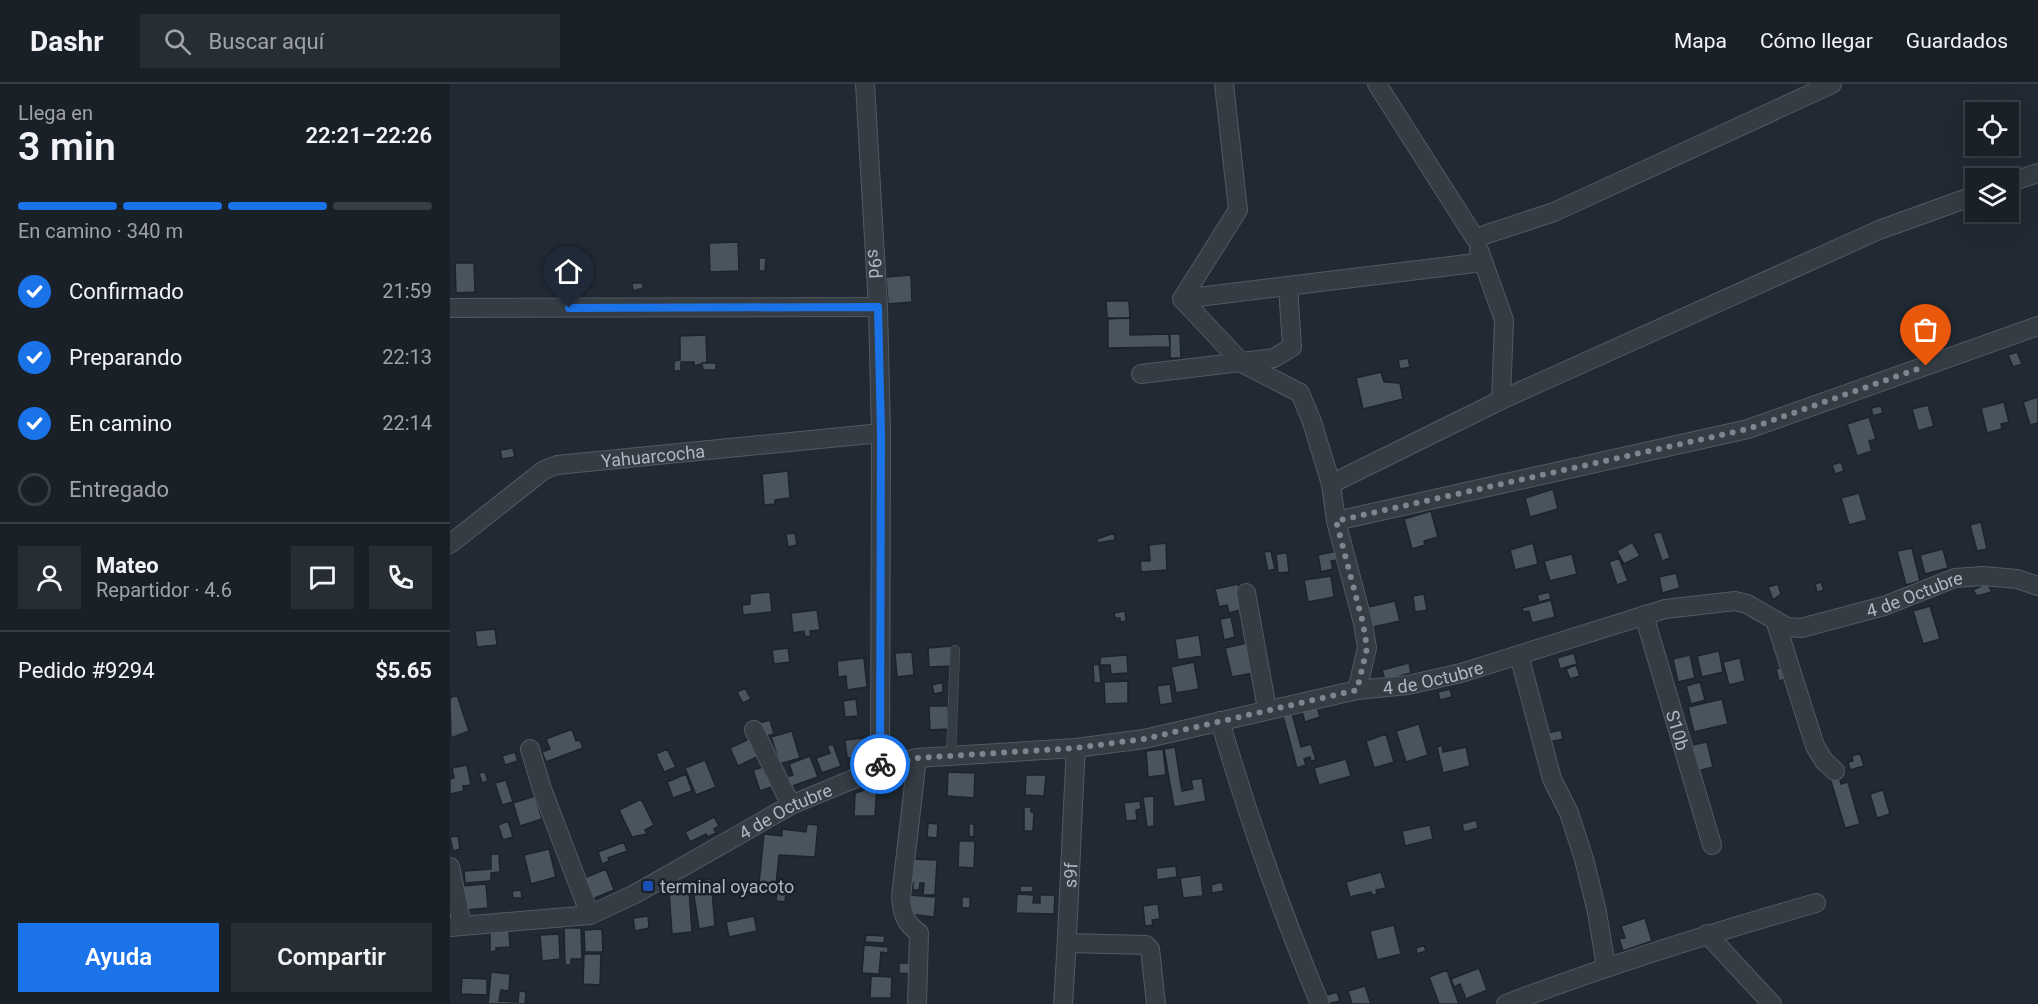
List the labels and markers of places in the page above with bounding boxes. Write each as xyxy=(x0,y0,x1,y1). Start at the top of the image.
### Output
pin xyxy=(543,246,594,308)
pin xyxy=(1900,304,1951,366)
place label: terminal oyacoto xyxy=(660,876,794,897)
marker: terminal oyacoto xyxy=(641,879,655,893)

